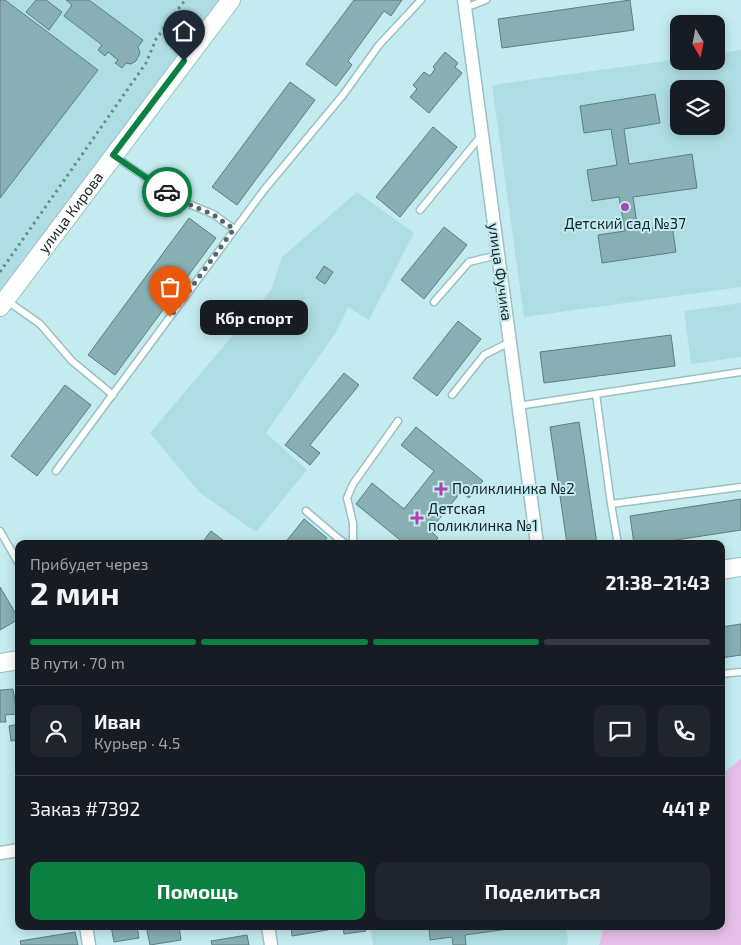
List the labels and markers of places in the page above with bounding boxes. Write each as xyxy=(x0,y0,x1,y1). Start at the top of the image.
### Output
pin xyxy=(163,10,205,61)
marker: Детский сад №37 xyxy=(619,201,631,213)
place label: Детский сад №37 xyxy=(564,214,686,232)
pin xyxy=(149,266,191,317)
callout: Кбр спорт xyxy=(200,300,308,334)
place label: Поликлиника №2 xyxy=(452,479,575,497)
marker: Поликлиника №2 xyxy=(434,482,448,496)
place label: Детская поликлинка №1 xyxy=(428,499,538,534)
marker: Детская поликлинка №1 xyxy=(410,511,424,525)

